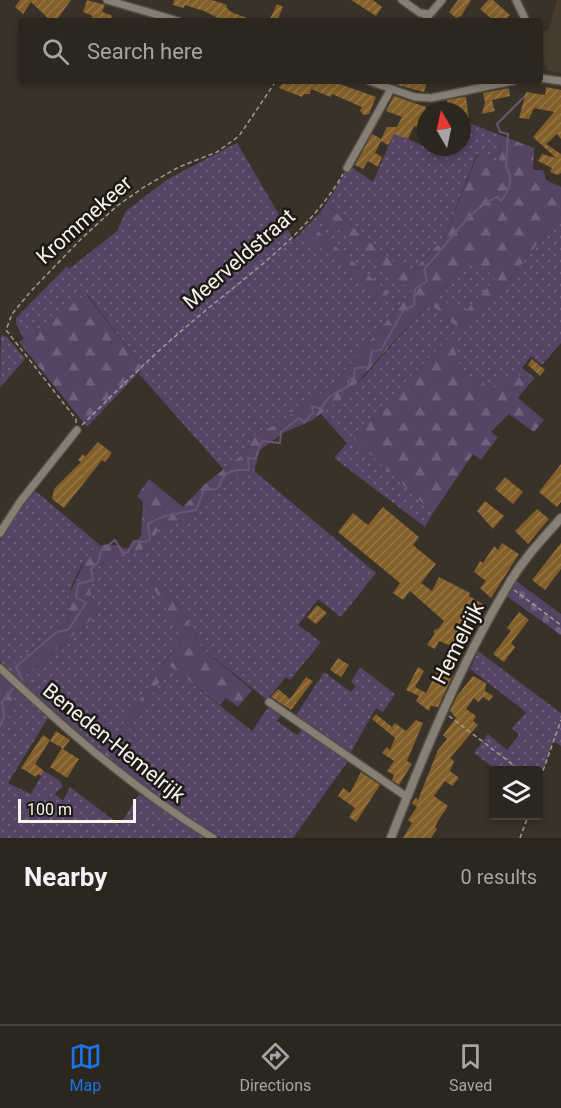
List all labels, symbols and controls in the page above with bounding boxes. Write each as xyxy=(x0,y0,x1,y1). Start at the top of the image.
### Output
search box xyxy=(18,18,543,84)
icon: search xyxy=(39,35,72,68)
text: Search here xyxy=(87,39,203,64)
north arrow xyxy=(417,102,471,156)
street label: Krommekeer xyxy=(31,171,137,269)
street label: Meerveldstraat xyxy=(178,204,300,314)
street label: Hemelrijk xyxy=(427,598,489,688)
street label: Beneden-Hemelrijk xyxy=(38,678,190,808)
map controls xyxy=(489,766,543,820)
button: layers xyxy=(489,766,543,820)
scale bar xyxy=(18,796,136,824)
text: 100 m xyxy=(27,800,72,819)
text: Nearby xyxy=(24,862,107,892)
text: 0 results xyxy=(461,865,537,889)
tab: Map xyxy=(69,1040,102,1095)
tab: Directions xyxy=(239,1040,311,1095)
tab: Saved xyxy=(449,1040,492,1095)

